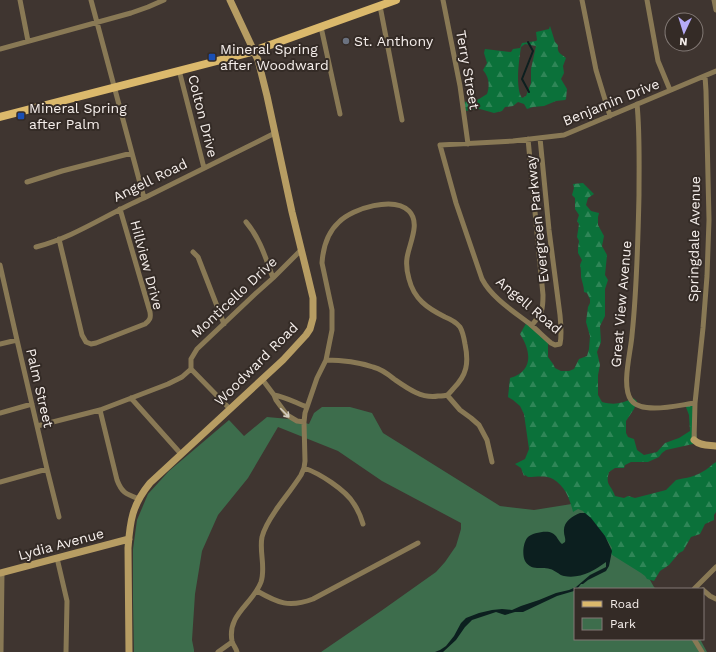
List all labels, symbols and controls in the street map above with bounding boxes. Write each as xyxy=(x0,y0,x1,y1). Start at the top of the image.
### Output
north arrow xyxy=(664,12,704,52)
street label: Terry Street xyxy=(453,29,483,111)
place label: St. Anthony xyxy=(354,33,434,49)
text: N xyxy=(679,35,688,48)
marker: St. Anthony xyxy=(341,36,351,46)
place label: Mineral Spring after Woodward xyxy=(220,41,329,73)
marker: Mineral Spring after Woodward xyxy=(207,52,217,62)
street label: Colton Drive xyxy=(185,73,221,159)
street label: Benjamin Drive xyxy=(560,75,662,129)
place label: Mineral Spring after Palm xyxy=(29,100,127,132)
marker: Mineral Spring after Palm xyxy=(16,111,26,121)
street label: Evergreen Parkway xyxy=(522,154,552,284)
street label: Angell Road xyxy=(110,155,190,205)
street label: Springdale Avenue xyxy=(685,176,703,302)
street label: Hillview Drive xyxy=(127,218,167,312)
street label: Great View Avenue xyxy=(607,240,635,368)
street label: Monticello Drive xyxy=(188,253,280,341)
street label: Angell Road xyxy=(493,273,565,337)
street label: Woodward Road xyxy=(211,319,301,409)
street label: Palm Street xyxy=(23,347,57,429)
one-way arrow xyxy=(281,408,290,418)
street label: Lydia Avenue xyxy=(16,525,106,563)
legend xyxy=(574,588,704,640)
text: Road xyxy=(610,597,639,611)
text: Park xyxy=(610,617,636,631)

